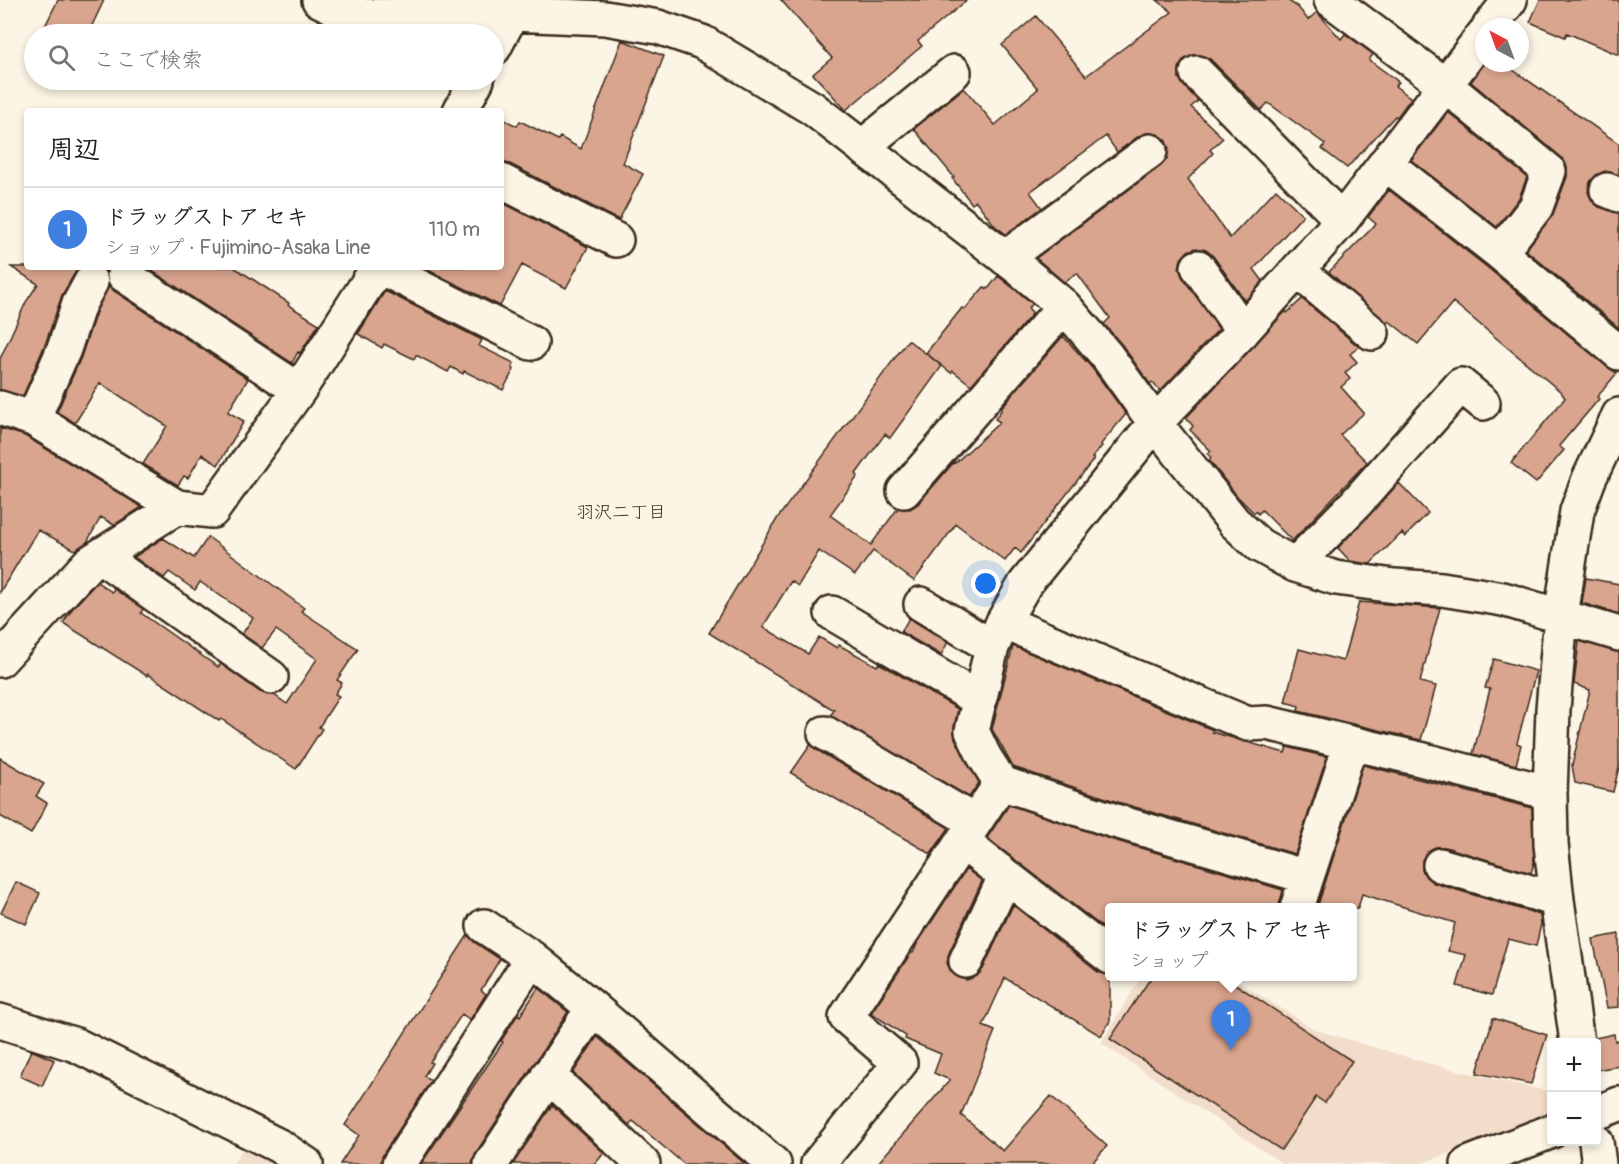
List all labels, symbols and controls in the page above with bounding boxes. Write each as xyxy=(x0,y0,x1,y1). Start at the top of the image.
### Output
north arrow xyxy=(1475,18,1529,72)
search box xyxy=(24,24,504,90)
icon: search xyxy=(45,41,78,74)
text: ここで検索 xyxy=(93,46,203,74)
text: 周辺 xyxy=(48,134,100,166)
text: ドラッグストア セキ xyxy=(105,203,308,231)
text: 1 xyxy=(64,217,71,242)
text: 110 m xyxy=(429,217,480,242)
text: ショップ · Fujimino-Asaka Line xyxy=(105,235,370,260)
district label: 羽沢二丁目 xyxy=(576,501,666,524)
your location xyxy=(971,569,1000,598)
popup xyxy=(1105,903,1357,981)
text: ドラッグストア セキ xyxy=(1129,916,1333,944)
text: ショップ xyxy=(1129,948,1209,973)
pin: 1 xyxy=(1212,1000,1250,1050)
map controls xyxy=(1547,1038,1601,1146)
button: + xyxy=(1547,1038,1601,1092)
button: − xyxy=(1547,1092,1601,1146)

